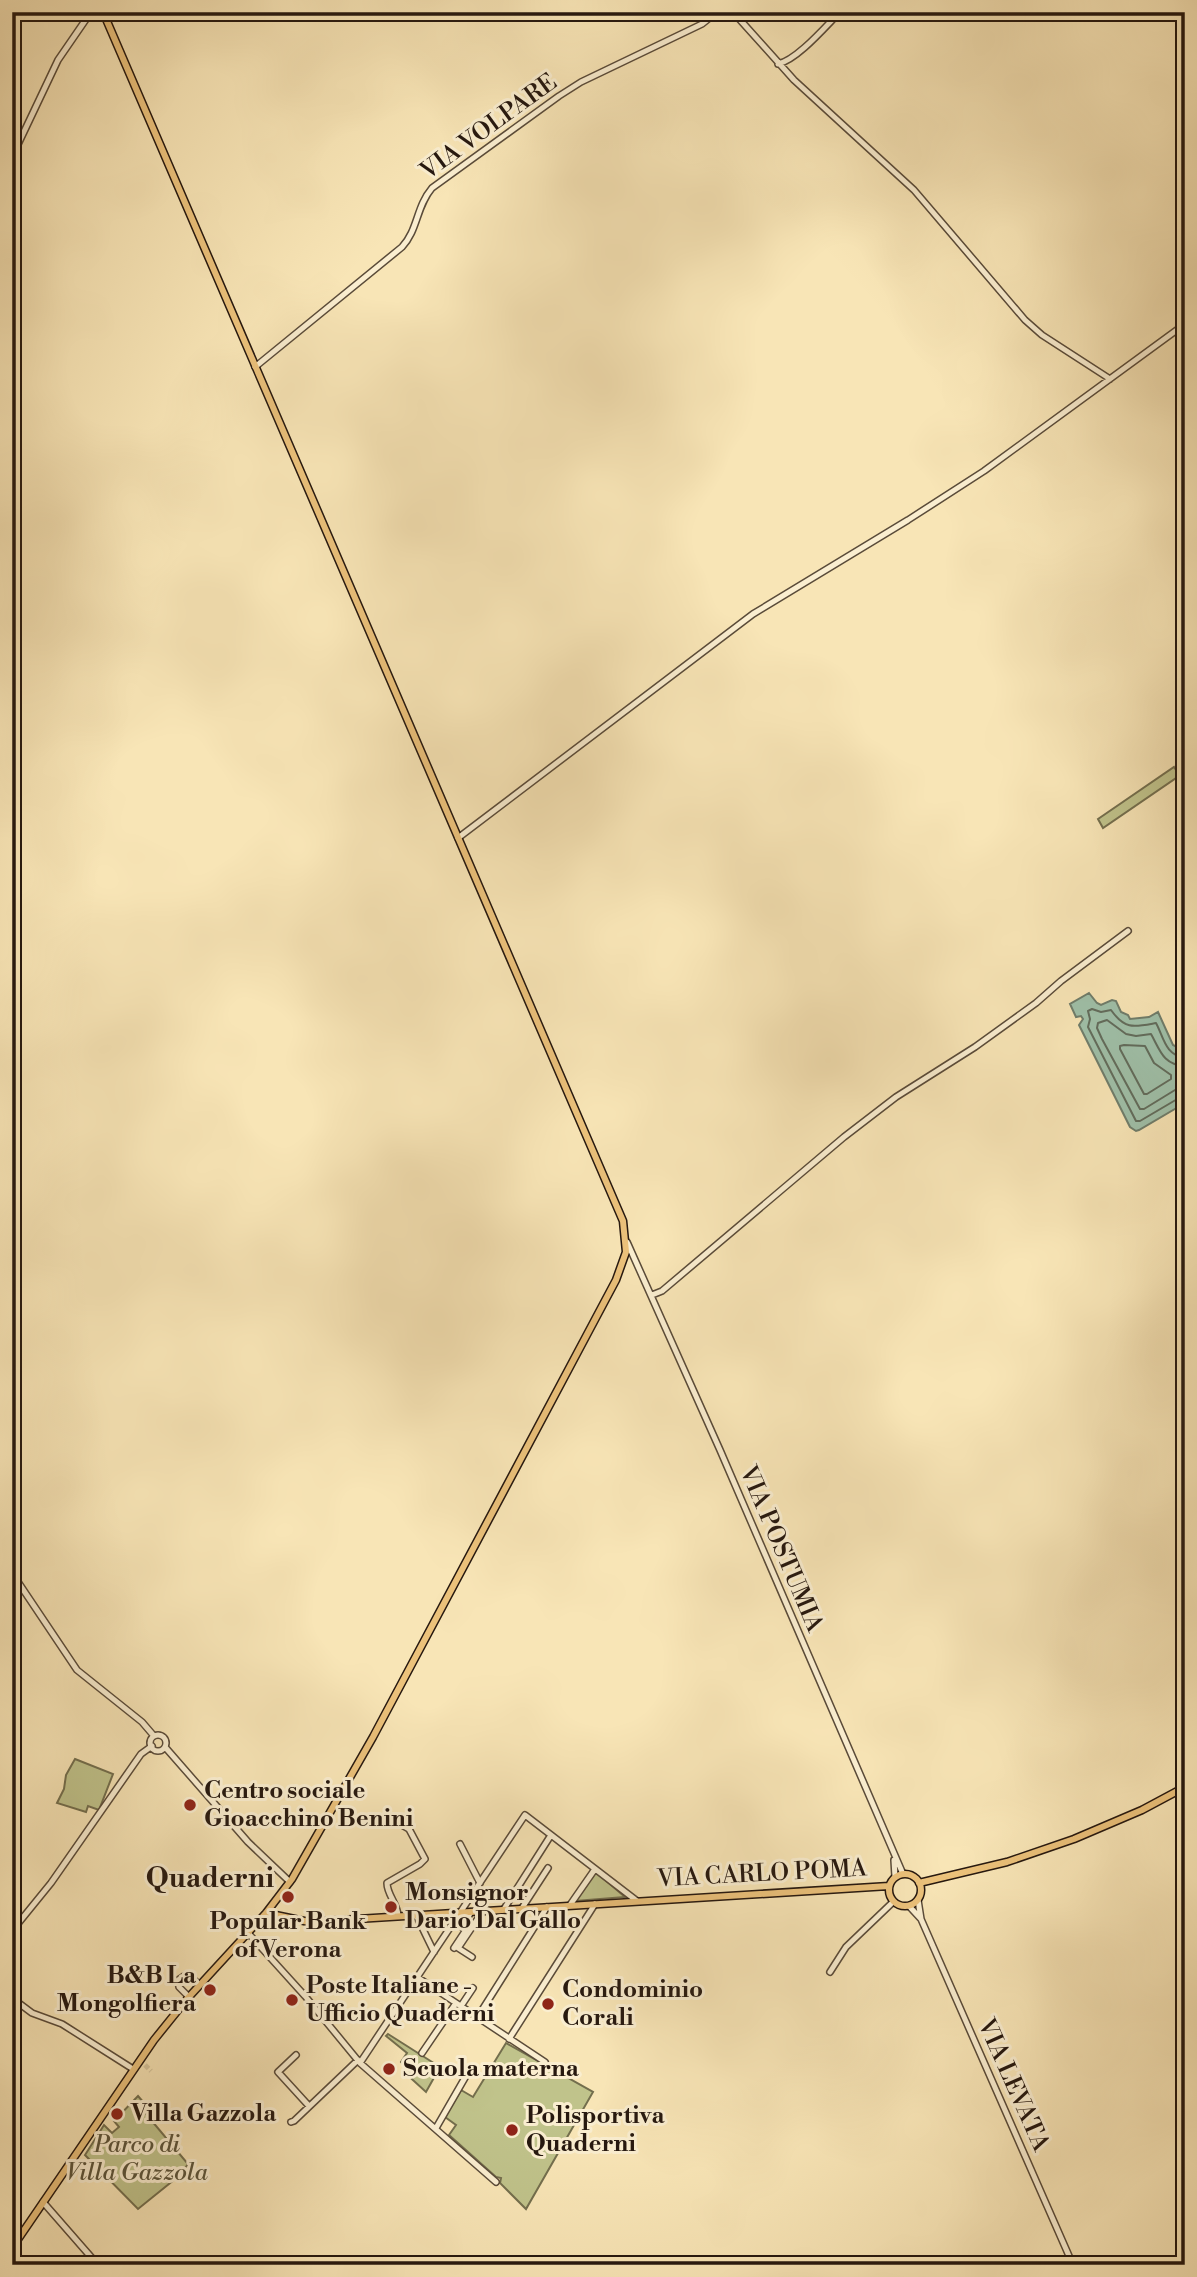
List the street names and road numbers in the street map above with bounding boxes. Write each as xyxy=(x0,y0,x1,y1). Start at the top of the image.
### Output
street label: VIA VOLPARE xyxy=(414,67,563,187)
street label: VIA POSTUMIA xyxy=(732,1460,830,1637)
street label: VIA CARLO POMA xyxy=(655,1853,868,1895)
street label: VIA LEVATA xyxy=(970,2013,1056,2156)

